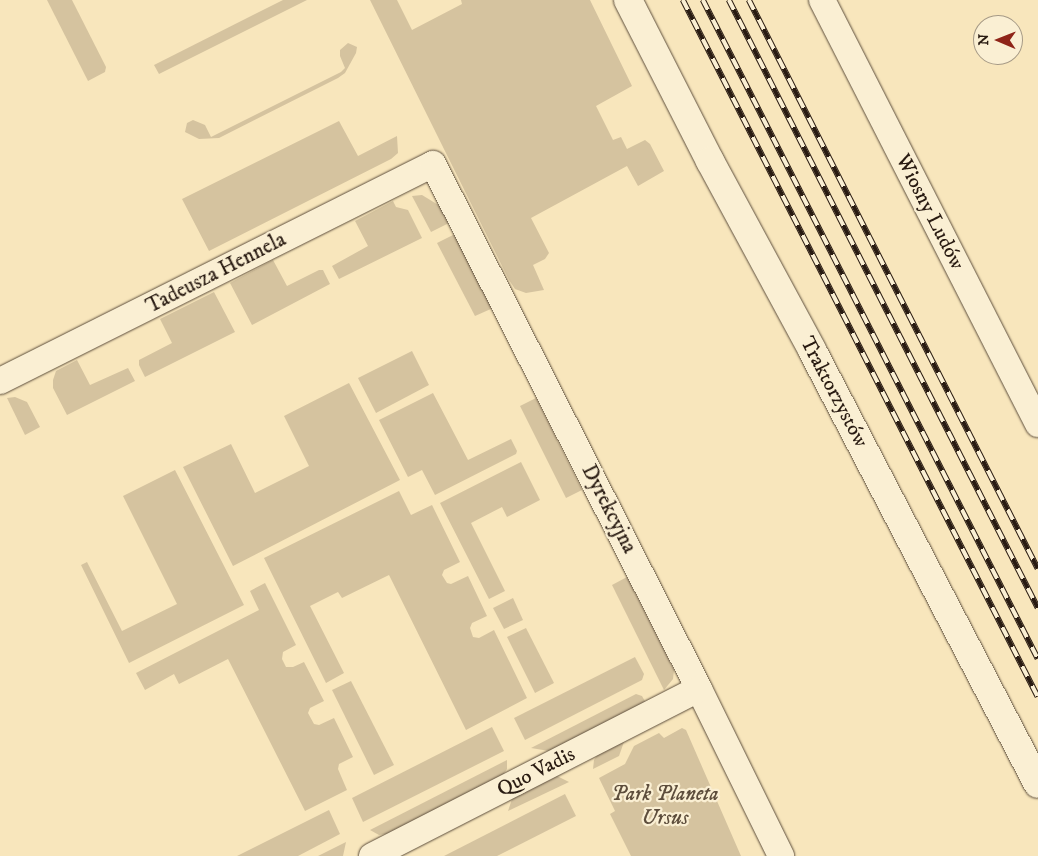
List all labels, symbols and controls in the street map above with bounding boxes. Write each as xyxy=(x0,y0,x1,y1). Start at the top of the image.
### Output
north arrow xyxy=(973,15,1023,65)
text: N xyxy=(975,34,993,46)
street label: Wiosny Ludów xyxy=(890,150,970,274)
street label: Tadeusza Hennela xyxy=(142,227,290,319)
street label: Traktorzystów xyxy=(794,332,874,452)
street label: Dyrekcyjna xyxy=(576,460,642,558)
street label: Quo Vadis xyxy=(493,742,579,802)
park label: Park Planeta Ursus xyxy=(611,781,719,831)

